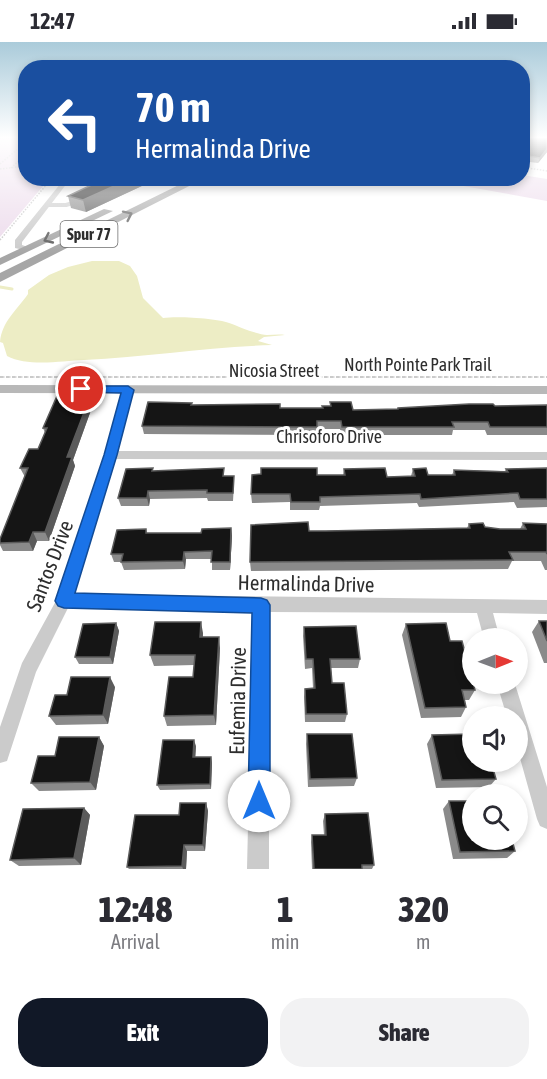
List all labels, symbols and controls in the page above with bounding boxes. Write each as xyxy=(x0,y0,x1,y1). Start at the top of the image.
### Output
text: 12:47 xyxy=(30,8,75,34)
text: 70 m xyxy=(135,83,210,131)
icon: left xyxy=(36,84,114,162)
text: Hermalinda Drive xyxy=(135,133,311,164)
one-way arrow xyxy=(121,210,132,222)
road number: Spur 77 xyxy=(60,221,118,247)
one-way arrow xyxy=(44,231,55,243)
street label: North Pointe Park Trail xyxy=(344,354,492,375)
street label: Nicosia Street xyxy=(229,360,319,381)
pin xyxy=(55,363,106,414)
icon: arrive xyxy=(64,372,97,405)
street label: Chrisoforo Drive xyxy=(276,426,382,447)
street label: Santos Drive xyxy=(21,517,77,615)
street label: Hermalinda Drive xyxy=(237,570,375,596)
north arrow xyxy=(462,628,528,694)
map controls xyxy=(462,628,528,850)
street label: Eufemia Drive xyxy=(224,647,250,755)
button: sound xyxy=(462,706,528,772)
position arrow xyxy=(227,769,291,833)
button: search xyxy=(462,784,528,850)
text: 12:48 xyxy=(98,888,172,930)
text: 1 xyxy=(277,888,294,930)
text: 320 xyxy=(398,888,449,930)
text: Arrival xyxy=(111,930,160,953)
text: min xyxy=(271,930,300,953)
text: m xyxy=(416,930,430,953)
button: Exit xyxy=(18,998,268,1067)
button: Share xyxy=(280,998,529,1067)

